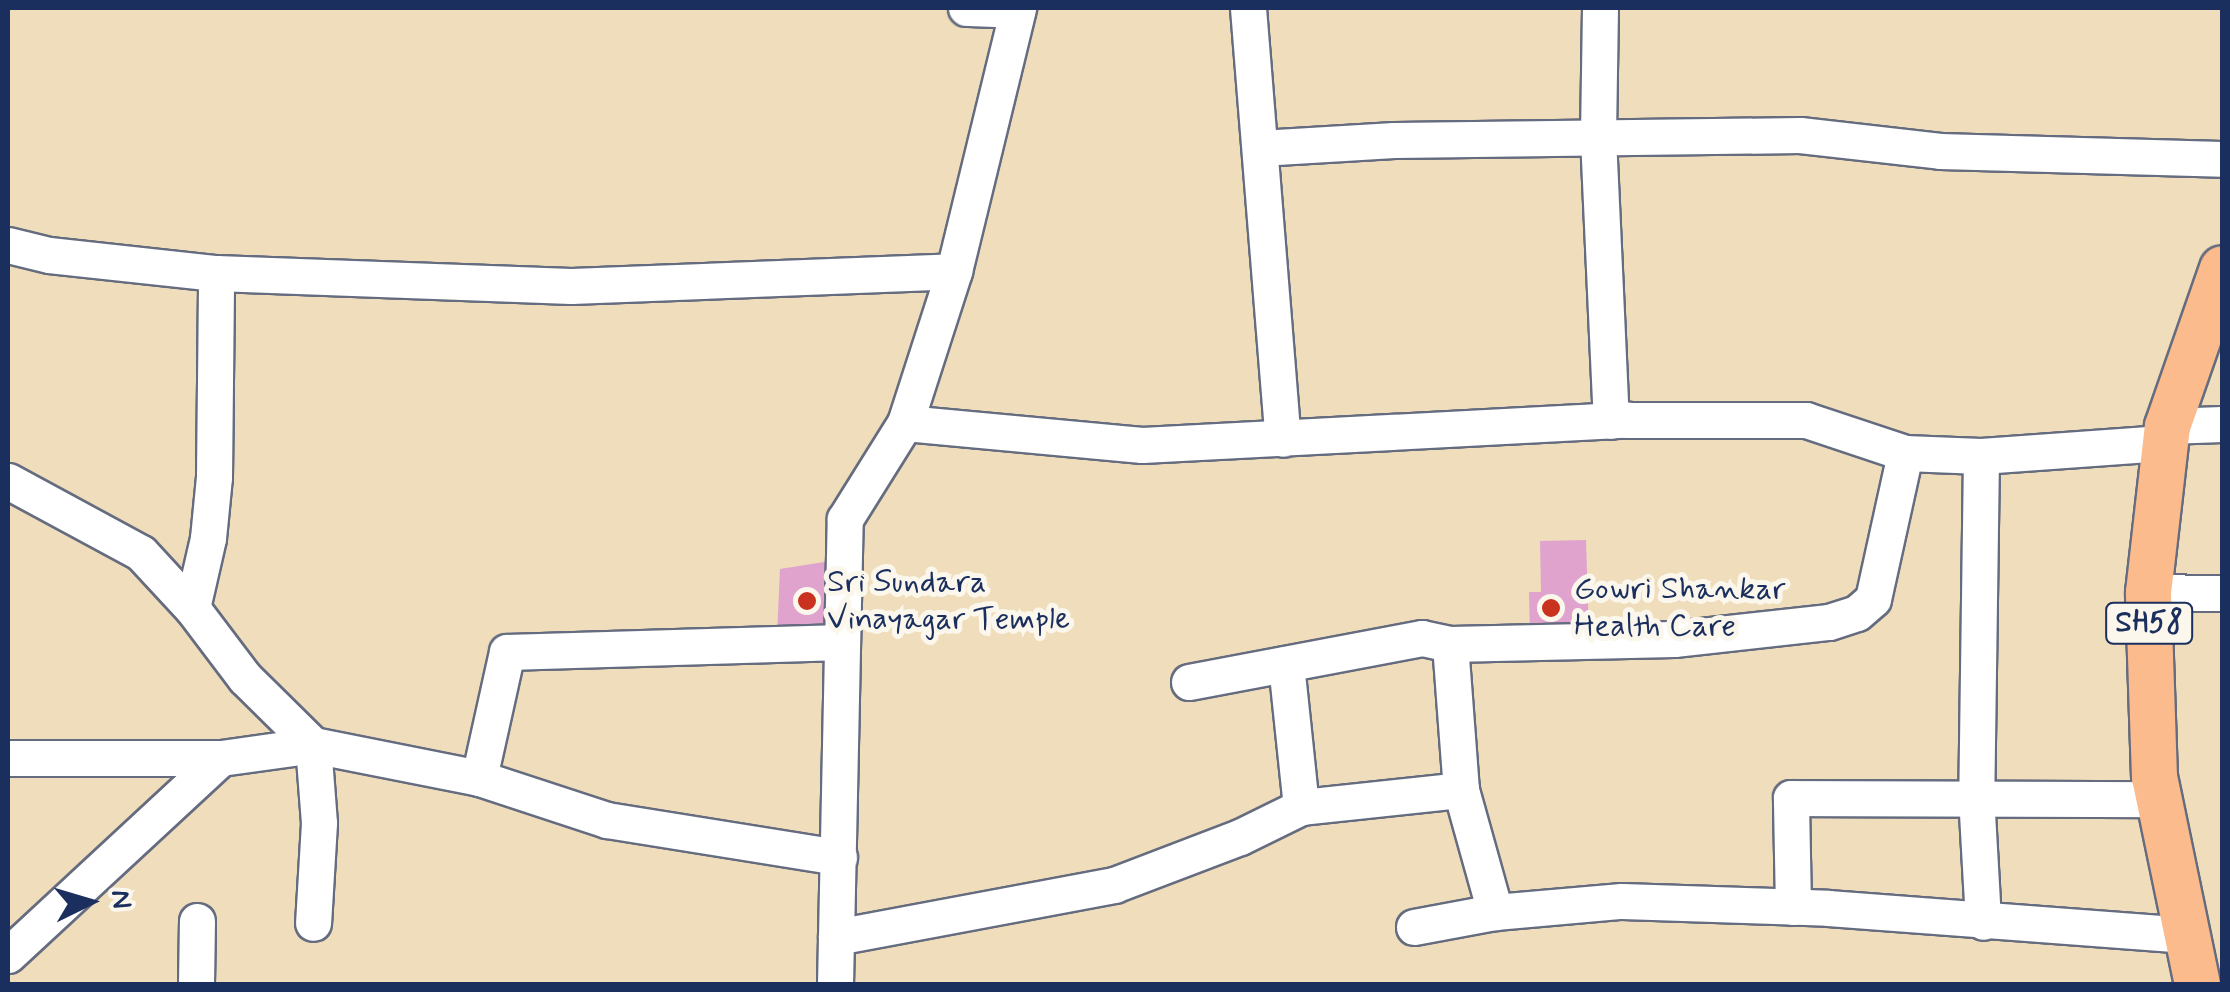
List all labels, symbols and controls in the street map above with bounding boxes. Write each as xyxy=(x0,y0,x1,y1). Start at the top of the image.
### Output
place label: Sri Sundara Vinayagar Temple xyxy=(827,564,1068,639)
place label: Gowri Shankar Health Care xyxy=(1574,571,1782,646)
marker: Sri Sundara Vinayagar Temple xyxy=(796,590,818,612)
marker: Gowri Shankar Health Care xyxy=(1538,595,1564,621)
road number: SH58 xyxy=(2104,598,2194,648)
north arrow xyxy=(40,852,140,952)
text: N xyxy=(101,888,140,910)

